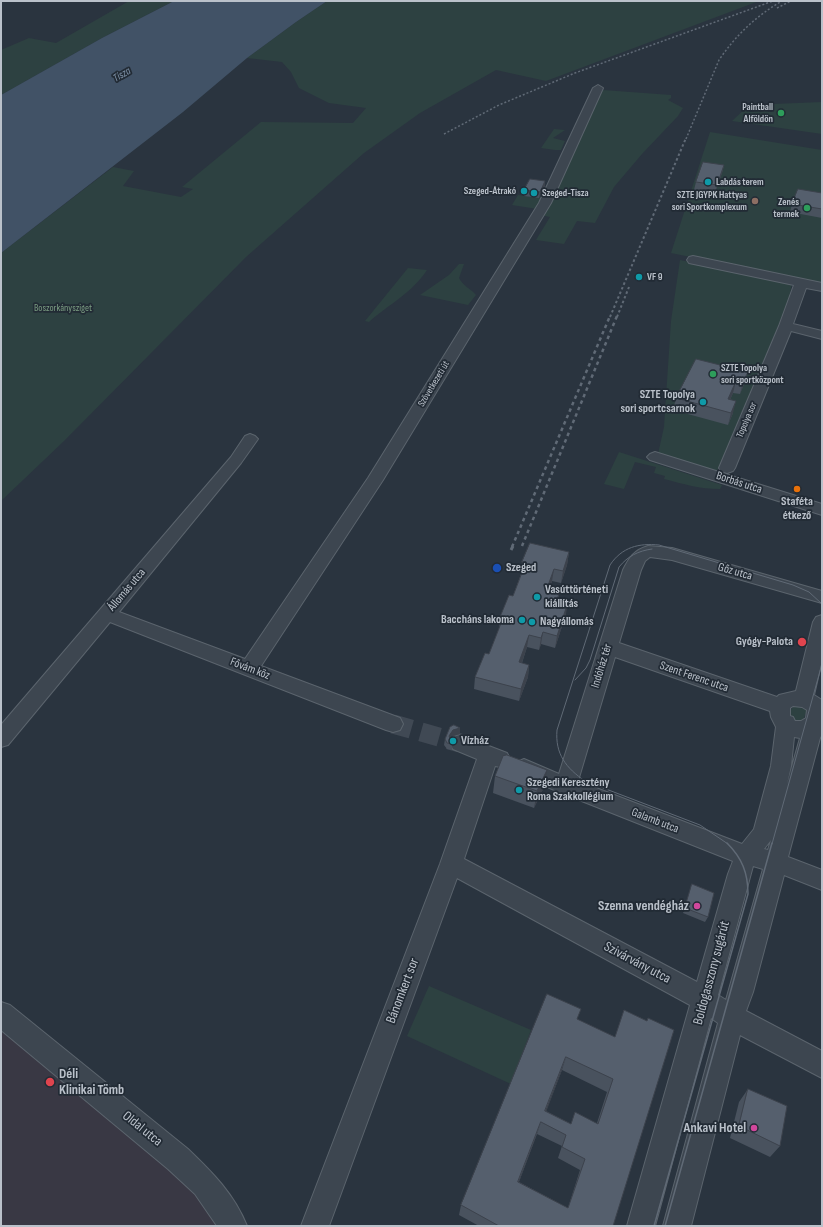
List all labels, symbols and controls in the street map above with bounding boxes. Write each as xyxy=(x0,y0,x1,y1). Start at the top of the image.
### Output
water label: Tisza xyxy=(111,65,133,85)
place label: Paintball Alföldön xyxy=(742,101,773,124)
marker: Paintball Alföldön xyxy=(776,108,786,118)
place label: Labdás terem xyxy=(716,176,764,188)
marker: Labdás terem xyxy=(703,177,713,187)
place label: Szeged-Átrakó xyxy=(464,185,516,197)
marker: Szeged-Átrakó xyxy=(519,186,529,196)
place label: Szeged-Tisza xyxy=(542,187,589,199)
marker: Szeged-Tisza xyxy=(529,188,539,198)
place label: SZTE JGYPK Hattyas sori Sportkomplexum xyxy=(672,189,747,212)
marker: SZTE JGYPK Hattyas sori Sportkomplexum xyxy=(750,196,760,206)
place label: Zenés termek xyxy=(773,196,799,220)
marker: Zenés termek xyxy=(802,203,812,213)
place label: VF 9 xyxy=(647,271,662,283)
marker: VF 9 xyxy=(634,272,644,282)
park label: Boszorkánysziget xyxy=(34,302,92,314)
street label: Szövetkezeti út xyxy=(416,359,452,409)
place label: SZTE Topolya sori sportközpont xyxy=(721,362,784,386)
marker: SZTE Topolya sori sportközpont xyxy=(708,369,718,379)
place label: SZTE Topolya sori sportcsarnok xyxy=(620,388,695,416)
marker: SZTE Topolya sori sportcsarnok xyxy=(698,397,708,407)
street label: Topolya sor xyxy=(734,400,760,440)
street label: Borbás utca xyxy=(714,469,764,497)
marker: Staféta étkező xyxy=(792,484,802,494)
place label: Staféta étkező xyxy=(781,495,813,523)
street label: Gőz utca xyxy=(716,560,754,584)
place label: Szeged xyxy=(506,561,536,575)
marker: Szeged xyxy=(491,562,503,574)
street label: Állomás utca xyxy=(105,566,149,614)
place label: Vasúttörténeti kiállítás xyxy=(545,583,608,611)
marker: Vasúttörténeti kiállítás xyxy=(532,592,542,602)
place label: Baccháns lakoma xyxy=(441,613,514,627)
marker: Baccháns lakoma xyxy=(517,615,527,625)
place label: Nagyállomás xyxy=(540,615,594,629)
marker: Nagyállomás xyxy=(527,617,537,627)
place label: Gyógy-Palota xyxy=(736,635,793,649)
marker: Gyógy-Palota xyxy=(796,636,808,648)
street label: Indóház tér xyxy=(588,642,616,690)
street label: Fővám köz xyxy=(228,655,272,683)
street label: Szent Ferenc utca xyxy=(658,658,730,696)
place label: Vízház xyxy=(461,734,489,748)
marker: Vízház xyxy=(448,736,458,746)
place label: Szegedi Keresztény Roma Szakkollégium xyxy=(527,776,613,804)
marker: Szegedi Keresztény Roma Szakkollégium xyxy=(514,785,524,795)
street label: Galamb utca xyxy=(629,805,681,837)
place label: Szenna vendégház xyxy=(598,898,689,914)
marker: Szenna vendégház xyxy=(692,901,702,911)
street label: Boldogasszony sugárút xyxy=(690,919,734,1027)
street label: Szivárvány utca xyxy=(601,938,673,988)
street label: Bánomkert sor xyxy=(383,956,423,1026)
place label: Déli Klinikai Tömb xyxy=(59,1066,124,1098)
marker: Déli Klinikai Tömb xyxy=(44,1076,56,1088)
street label: Oldal utca xyxy=(119,1108,165,1150)
place label: Ankavi Hotel xyxy=(684,1120,746,1136)
marker: Ankavi Hotel xyxy=(749,1123,759,1133)

